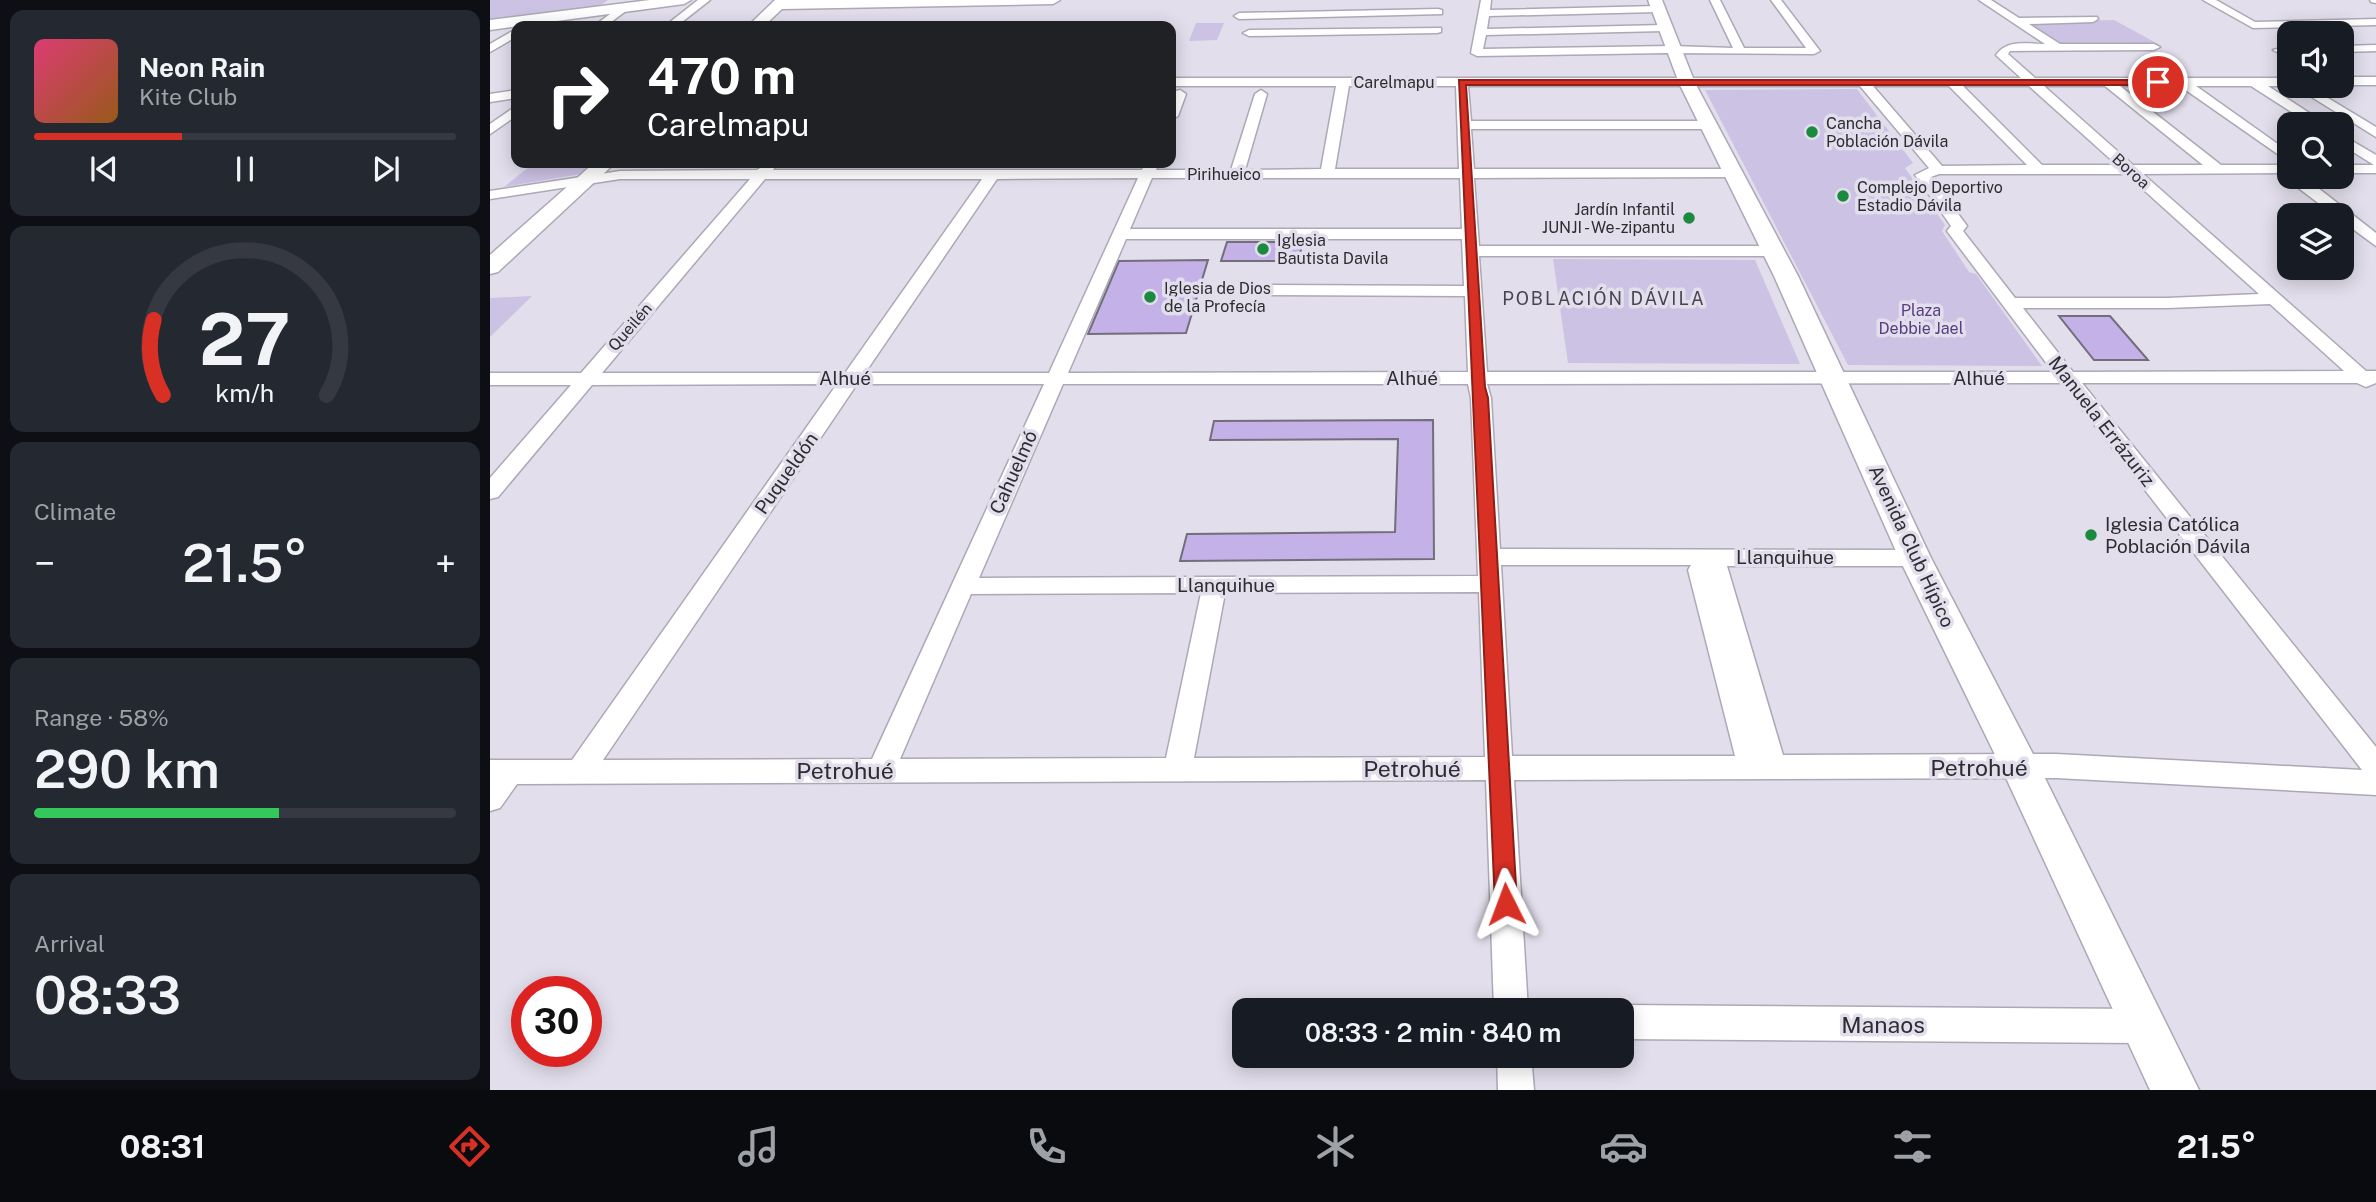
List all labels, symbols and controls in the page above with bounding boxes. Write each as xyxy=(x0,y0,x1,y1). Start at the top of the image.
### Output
map controls xyxy=(2277,21,2354,280)
button: sound xyxy=(2277,21,2354,98)
text: 470 m xyxy=(647,47,796,105)
icon: right xyxy=(532,49,623,140)
text: Neon Rain xyxy=(139,52,265,83)
pin xyxy=(2128,52,2188,112)
icon: arrive xyxy=(2139,63,2177,101)
street label: Carelmapu xyxy=(1353,73,1435,92)
text: Kite Club xyxy=(139,83,237,110)
text: Carelmapu xyxy=(647,106,809,143)
button: search xyxy=(2277,112,2354,189)
place label: Cancha Población Dávila xyxy=(1826,114,1948,151)
marker: Cancha Población Dávila xyxy=(1804,124,1820,140)
street label: Boroa xyxy=(2108,149,2154,193)
icon: previous xyxy=(85,150,123,188)
icon: pause xyxy=(226,150,264,188)
icon: next xyxy=(367,150,405,188)
street label: Pirihueico xyxy=(1187,165,1261,184)
place label: Complejo Deportivo Estadio Dávila xyxy=(1857,178,2003,215)
marker: Complejo Deportivo Estadio Dávila xyxy=(1835,188,1851,204)
place label: Jardín Infantil JUNJI - We-zipantu xyxy=(1542,200,1675,237)
button: layers xyxy=(2277,203,2354,280)
marker: Jardín Infantil JUNJI - We-zipantu xyxy=(1681,210,1697,226)
place label: Iglesia Bautista Davila xyxy=(1277,231,1388,268)
marker: Iglesia Bautista Davila xyxy=(1255,241,1271,257)
place label: Iglesia de Dios de la Profecía xyxy=(1164,279,1271,316)
district label: POBLACIÓN DÁVILA xyxy=(1502,287,1706,309)
marker: Iglesia de Dios de la Profecía xyxy=(1142,289,1158,305)
text: 27 xyxy=(199,296,291,381)
street label: Queilén xyxy=(604,299,656,355)
park label: Plaza Debbie Jael xyxy=(1878,301,1964,338)
street label: Manuela Errázuriz xyxy=(2044,352,2160,490)
street label: Alhué xyxy=(819,367,871,389)
street label: Alhué xyxy=(1386,367,1438,389)
street label: Alhué xyxy=(1953,367,2005,389)
text: km/h xyxy=(216,378,274,408)
street label: Cahuelmó xyxy=(985,427,1041,517)
street label: Puqueldón xyxy=(750,428,822,518)
street label: Avenida Club Hípico xyxy=(1865,461,1959,631)
text: Climate xyxy=(34,498,116,525)
place label: Iglesia Católica Población Dávila xyxy=(2105,513,2250,557)
marker: Iglesia Católica Población Dávila xyxy=(2083,527,2099,543)
text: 21.5° xyxy=(182,533,308,594)
text: − xyxy=(34,541,55,586)
text: + xyxy=(435,541,456,586)
street label: Llanquihue xyxy=(1736,546,1834,568)
street label: Llanquihue xyxy=(1177,574,1275,596)
text: Range · 58% xyxy=(34,704,169,731)
text: 290 km xyxy=(34,739,220,800)
street label: Petrohué xyxy=(1930,754,2028,781)
street label: Petrohué xyxy=(1363,755,1461,782)
street label: Petrohué xyxy=(796,757,894,784)
position arrow xyxy=(1469,867,1543,941)
text: Arrival xyxy=(34,930,105,957)
text: 08:33 xyxy=(34,965,181,1026)
speed limit sign: 30 xyxy=(511,976,602,1067)
street label: Manaos xyxy=(1841,1011,1925,1038)
text: 08:33 · 2 min · 840 m xyxy=(1305,1017,1561,1048)
icon: directions xyxy=(445,1122,494,1171)
icon: music xyxy=(734,1122,783,1171)
icon: phone xyxy=(1022,1122,1071,1171)
icon: climate xyxy=(1311,1122,1360,1171)
icon: car xyxy=(1599,1122,1648,1171)
icon: filters xyxy=(1888,1122,1937,1171)
text: 08:31 xyxy=(120,1128,205,1165)
text: 21.5° xyxy=(2177,1128,2256,1165)

